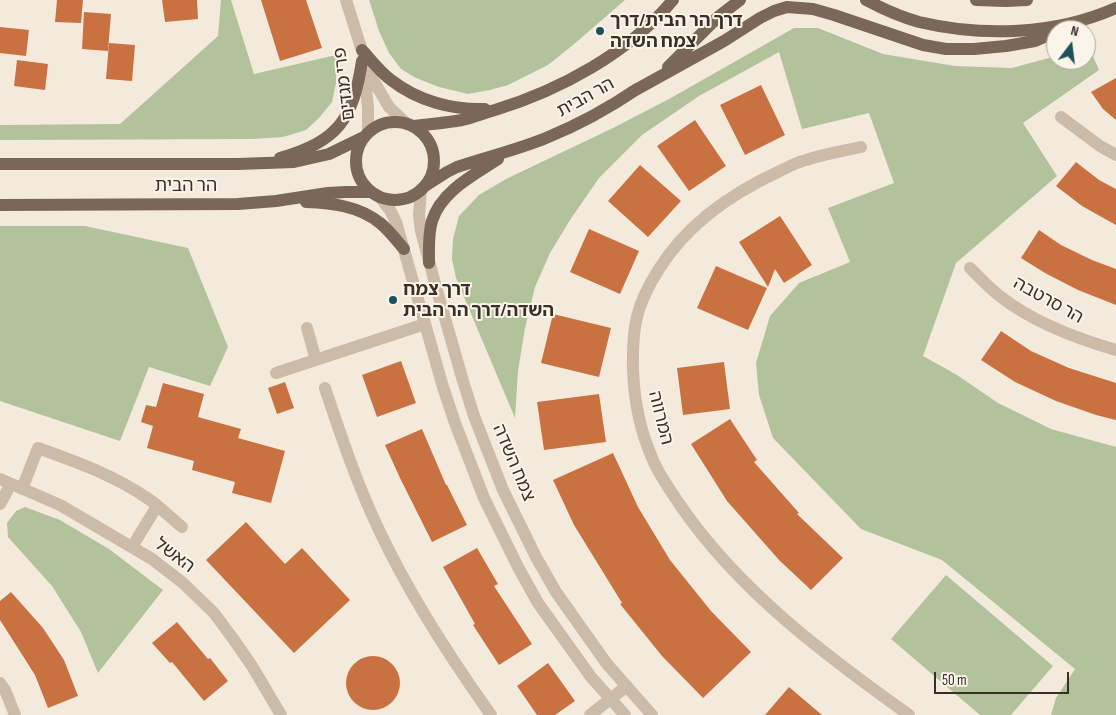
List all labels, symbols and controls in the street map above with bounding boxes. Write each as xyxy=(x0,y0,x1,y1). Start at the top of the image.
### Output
place label: דרך הר הבית/דרך צמח השדה xyxy=(610,10,743,52)
north arrow xyxy=(1046,20,1096,70)
text: N xyxy=(1069,22,1081,40)
marker: דרך הר הבית/דרך צמח השדה xyxy=(594,25,606,37)
street label: פרי מגדים xyxy=(330,46,360,122)
street label: הר הבית xyxy=(553,73,619,123)
street label: הר הבית xyxy=(155,175,217,197)
street label: הר סרטבה xyxy=(1009,273,1087,329)
place label: דרך צמח השדה/דרך הר הבית xyxy=(403,279,554,322)
marker: דרך צמח השדה/דרך הר הבית xyxy=(387,294,399,306)
street label: המרווה xyxy=(643,389,677,447)
street label: צמח השדה xyxy=(487,421,539,505)
street label: האשל xyxy=(150,534,198,578)
scale bar xyxy=(936,662,1071,694)
text: 50 m xyxy=(942,671,967,690)

